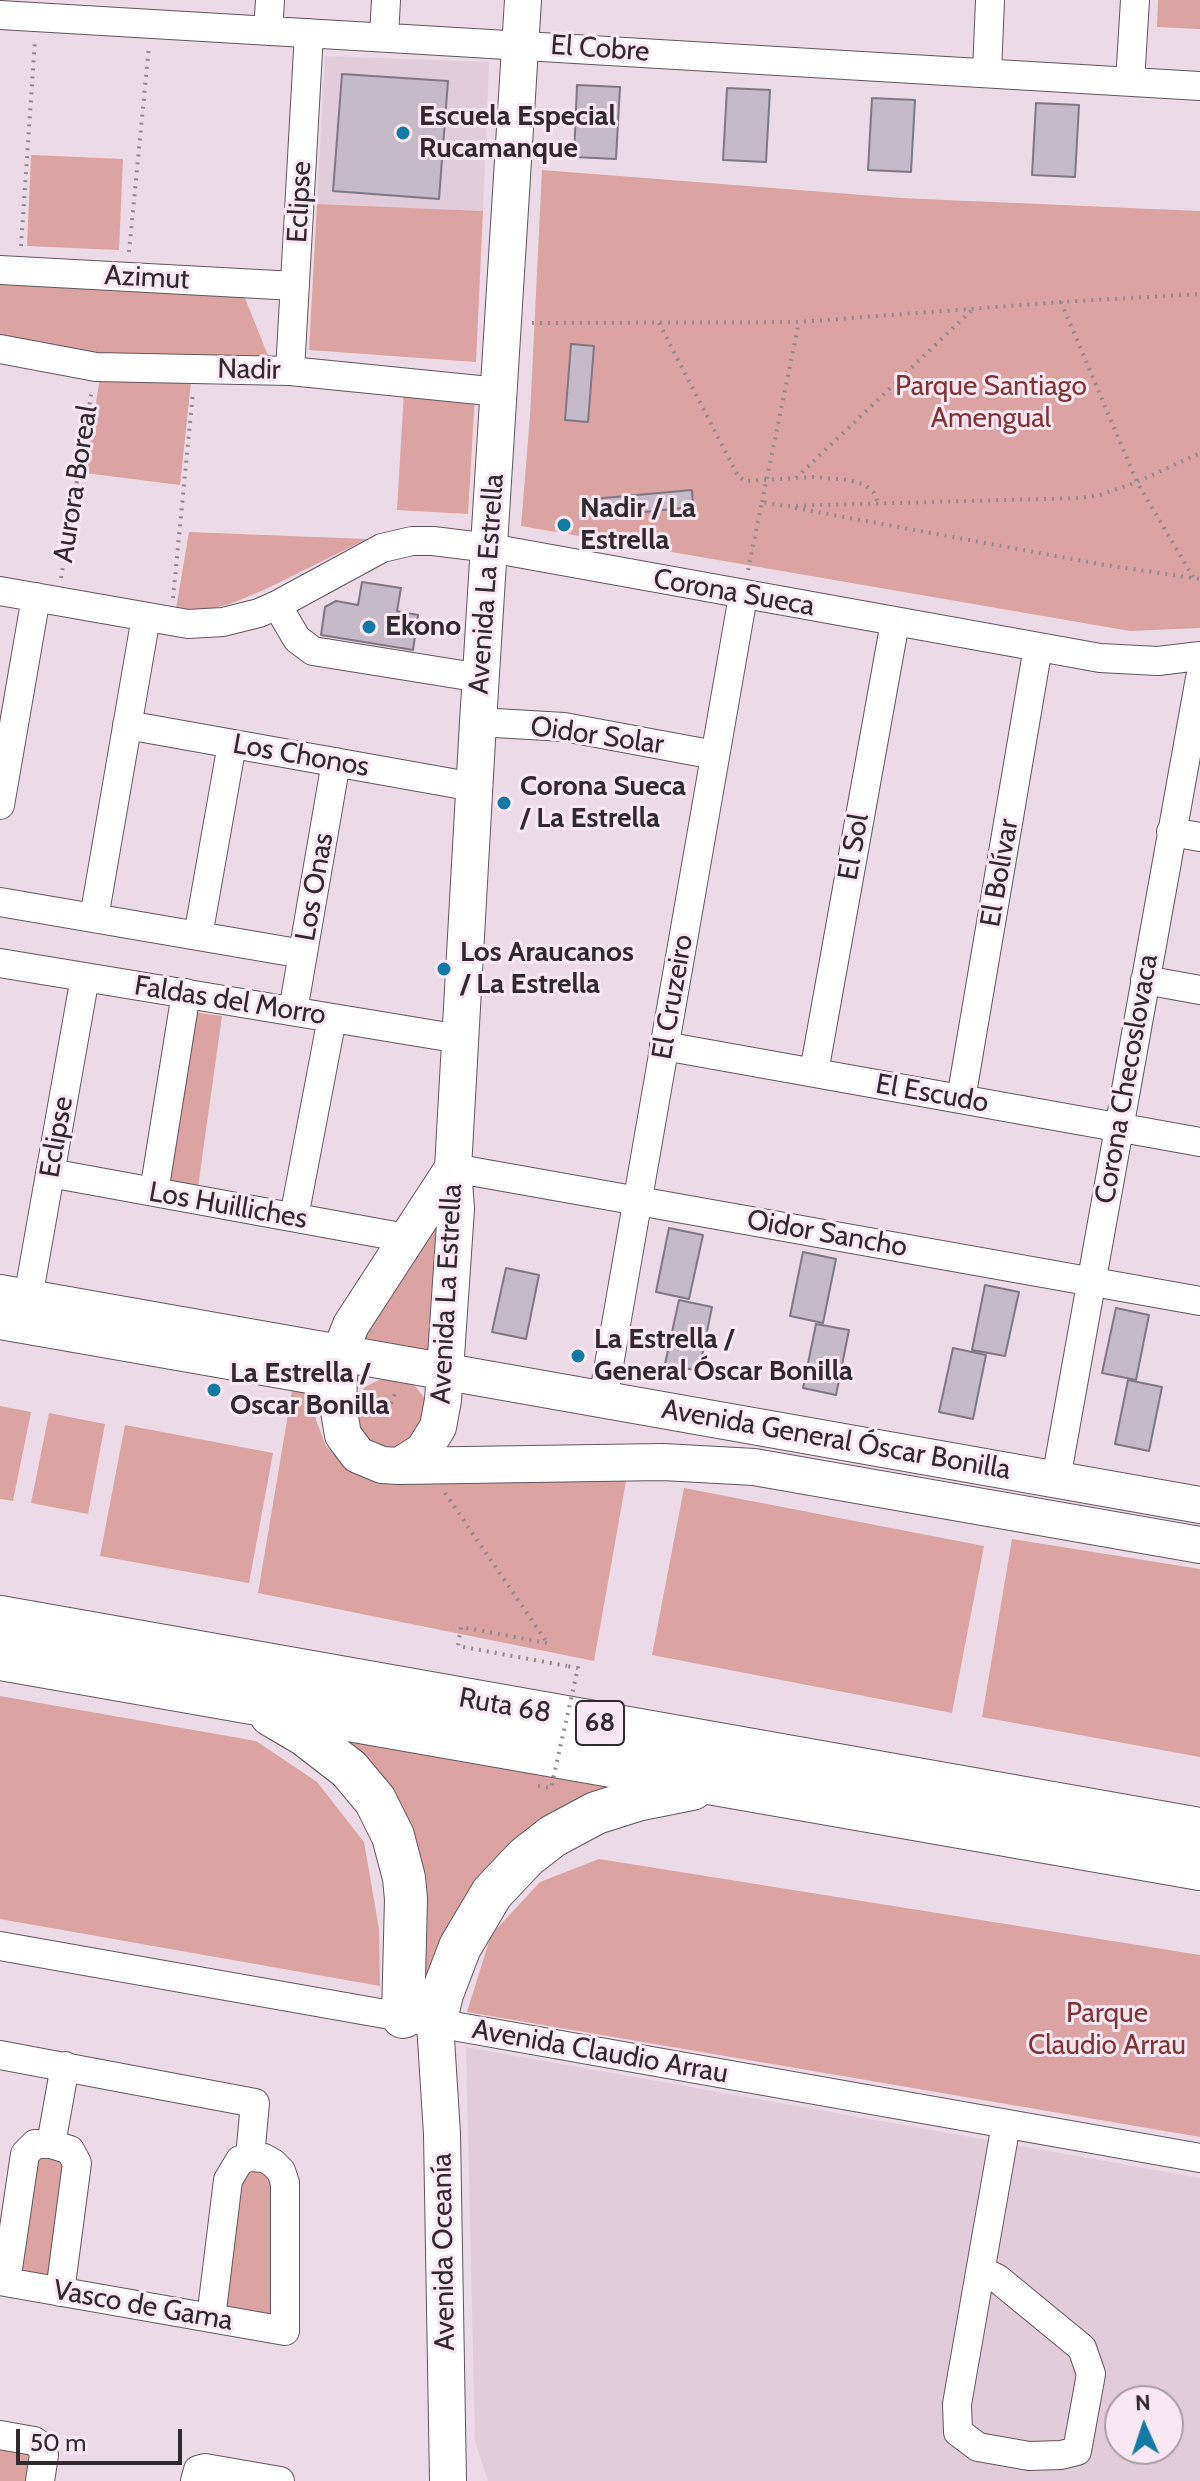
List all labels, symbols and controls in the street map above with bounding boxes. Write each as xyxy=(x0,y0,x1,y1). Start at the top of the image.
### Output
street label: El Cobre xyxy=(549,29,651,69)
place label: Escuela Especial Rucamanque xyxy=(419,100,616,166)
marker: Escuela Especial Rucamanque xyxy=(394,124,412,142)
street label: Eclipse xyxy=(281,160,319,244)
street label: Azimut xyxy=(104,259,190,297)
street label: Nadir xyxy=(217,353,281,387)
park label: Parque Santiago Amengual xyxy=(895,370,1087,436)
street label: Aurora Boreal xyxy=(47,403,105,565)
street label: Avenida La Estrella xyxy=(463,473,511,695)
place label: Nadir / La Estrella xyxy=(580,492,696,558)
marker: Nadir / La Estrella xyxy=(555,516,573,534)
street label: Corona Sueca xyxy=(651,562,817,624)
place label: Ekono xyxy=(385,610,461,644)
marker: Ekono xyxy=(360,618,378,636)
street label: Oidor Solar xyxy=(528,710,666,762)
street label: Los Chonos xyxy=(230,728,372,784)
place label: Corona Sueca / La Estrella xyxy=(520,770,686,836)
marker: Corona Sueca / La Estrella xyxy=(495,794,513,812)
street label: El Sol xyxy=(832,811,876,883)
street label: El Bolívar xyxy=(974,816,1026,930)
street label: Los Onas xyxy=(289,830,341,944)
street label: El Cruzeiro xyxy=(646,932,700,1062)
place label: Los Araucanos / La Estrella xyxy=(460,936,634,1002)
street label: Corona Checoslovaca xyxy=(1089,952,1165,1206)
marker: Los Araucanos / La Estrella xyxy=(435,960,453,978)
street label: Faldas del Morro xyxy=(132,969,328,1033)
street label: El Escudo xyxy=(873,1068,991,1120)
street label: Eclipse xyxy=(33,1094,81,1180)
street label: Los Huilliches xyxy=(146,1176,310,1236)
street label: Avenida La Estrella xyxy=(424,1183,470,1405)
street label: Oidor Sancho xyxy=(744,1203,910,1265)
place label: La Estrella / General Óscar Bonilla xyxy=(594,1323,853,1389)
marker: La Estrella / General Óscar Bonilla xyxy=(569,1347,587,1365)
place label: La Estrella / Oscar Bonilla xyxy=(230,1357,390,1423)
marker: La Estrella / Oscar Bonilla xyxy=(205,1381,223,1399)
street label: Avenida General Óscar Bonilla xyxy=(659,1393,1013,1487)
street label: Ruta 68 xyxy=(456,1681,554,1731)
road number: 68 xyxy=(576,1701,624,1745)
park label: Parque Claudio Arrau xyxy=(1028,1997,1186,2063)
street label: Avenida Claudio Arrau xyxy=(470,2013,730,2091)
street label: Avenida Oceanía xyxy=(425,2153,463,2351)
street label: Vasco de Gama xyxy=(51,2274,235,2338)
north arrow xyxy=(1104,2385,1184,2465)
text: N xyxy=(1134,2389,1151,2416)
scale bar xyxy=(20,2413,186,2463)
text: 50 m xyxy=(30,2428,86,2457)

